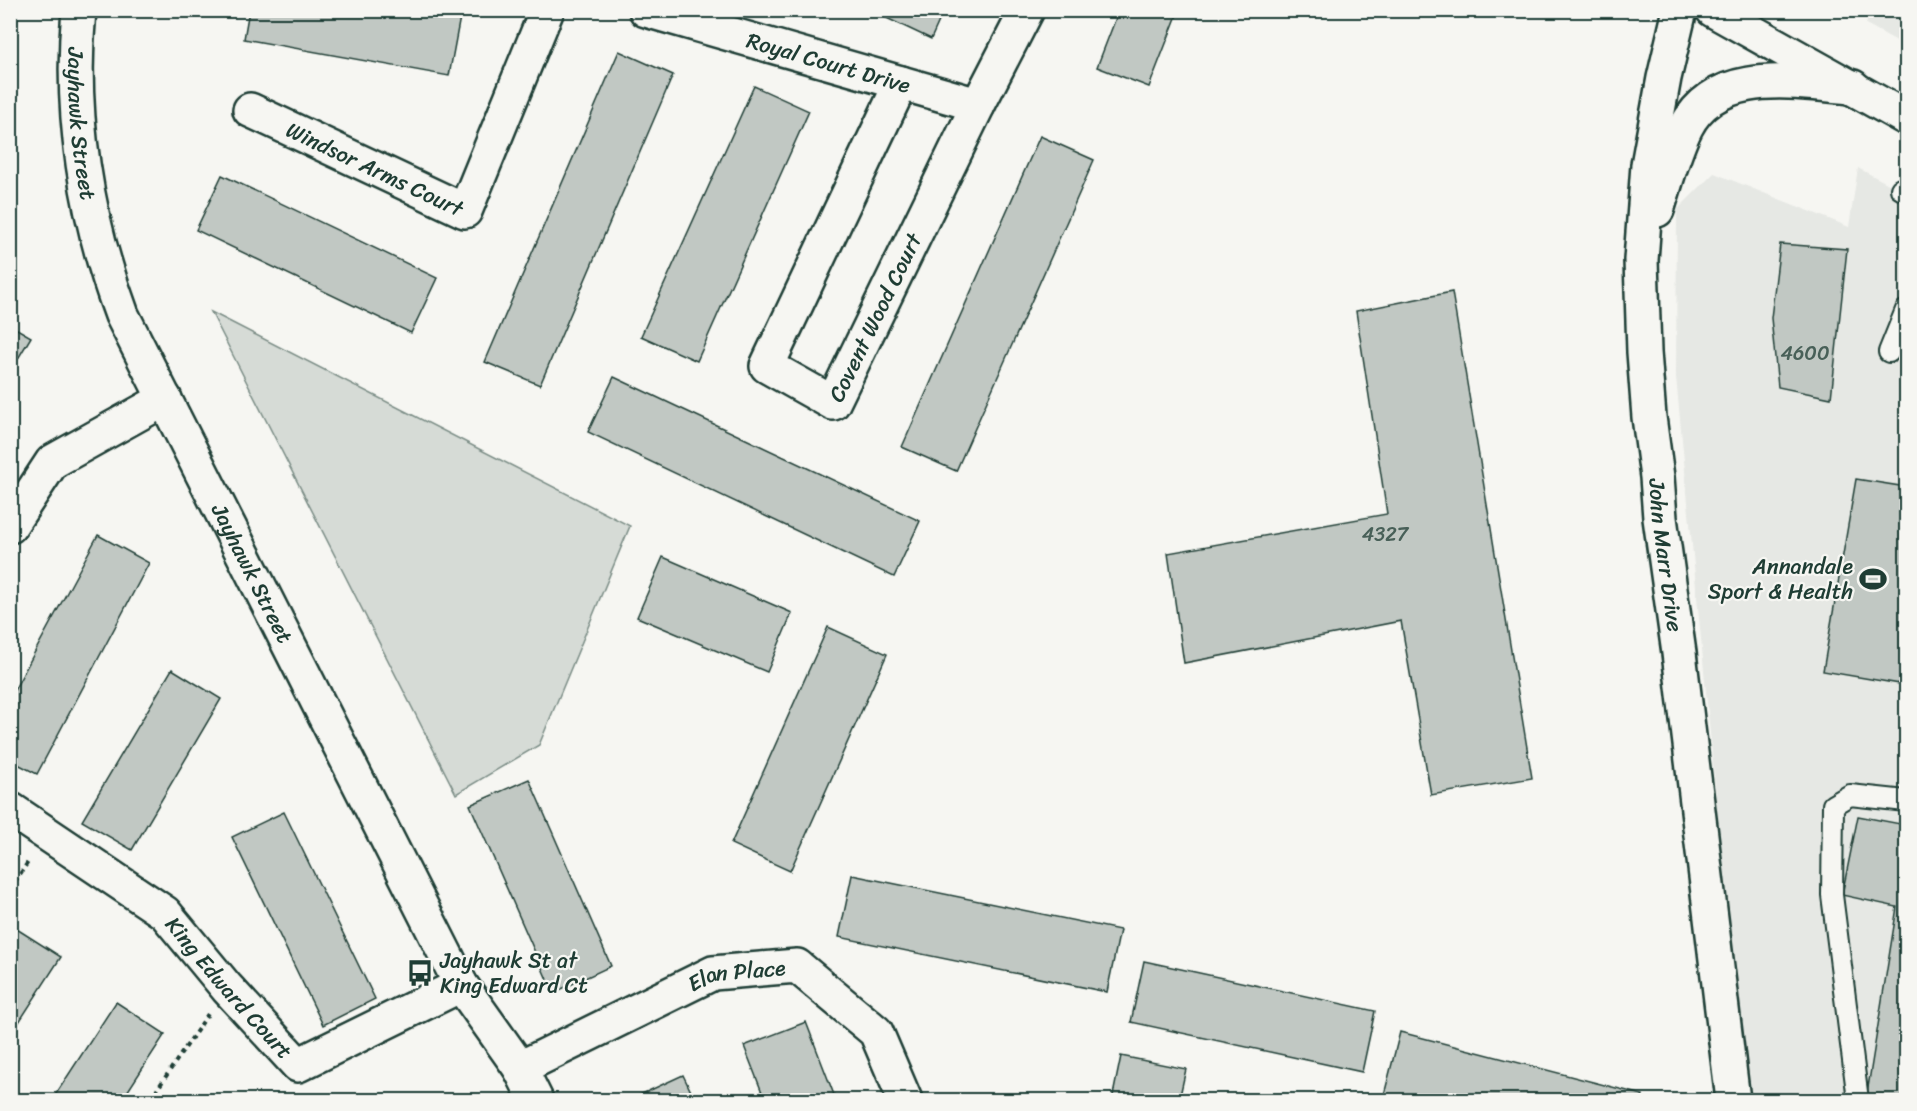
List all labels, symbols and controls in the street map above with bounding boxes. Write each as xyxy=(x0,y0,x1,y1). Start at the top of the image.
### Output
street label: Royal Court Drive xyxy=(742,21,915,105)
street label: Jayhawk Street xyxy=(56,46,108,204)
street label: Windsor Arms Court xyxy=(279,111,471,228)
street label: Covent Wood Court xyxy=(817,225,933,409)
house number: 4600 xyxy=(1780,336,1830,371)
street label: John Marr Drive xyxy=(1637,476,1695,634)
street label: Jayhawk Street xyxy=(200,496,304,651)
house number: 4327 xyxy=(1362,517,1410,552)
place label: Annandale Sport & Health xyxy=(1708,547,1853,611)
sports icon: Annandale Sport & Health xyxy=(1858,564,1888,594)
street label: King Edward Court xyxy=(155,907,303,1069)
place label: Jayhawk St at King Edward Ct xyxy=(439,941,588,1005)
street label: Elan Place xyxy=(681,948,787,1003)
bus stop icon: Jayhawk St at King Edward Ct xyxy=(405,958,435,988)

